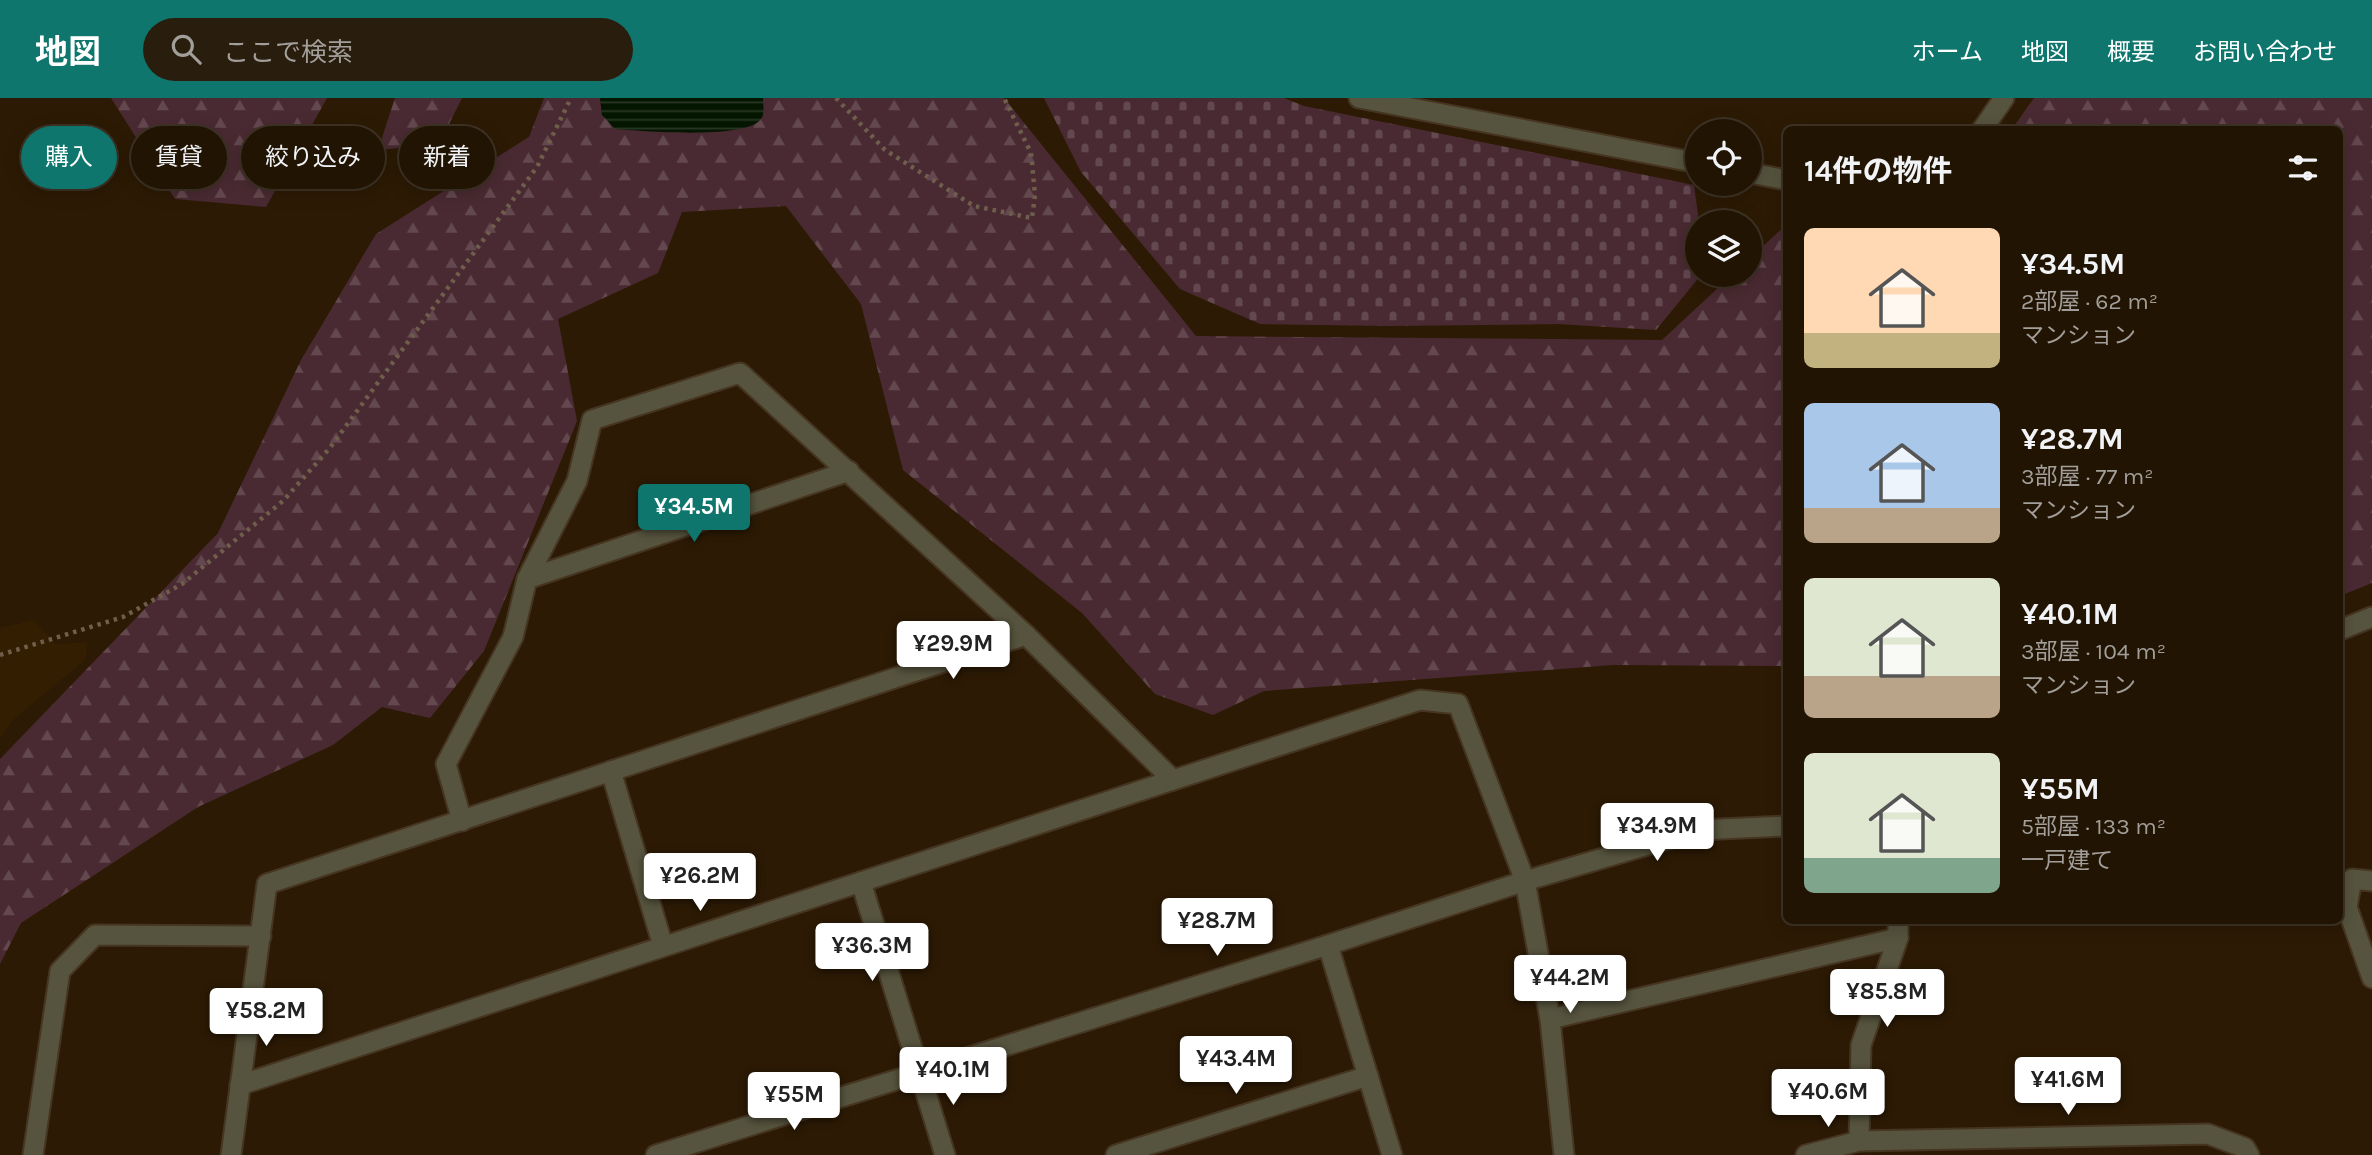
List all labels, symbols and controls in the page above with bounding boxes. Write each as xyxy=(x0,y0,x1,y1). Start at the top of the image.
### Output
search box xyxy=(143,18,633,81)
icon: search xyxy=(167,30,205,68)
text: 地図 xyxy=(35,33,101,71)
text: ここで検索 xyxy=(223,37,353,68)
text: ホーム xyxy=(1912,38,1983,66)
text: 地図 xyxy=(2021,38,2069,66)
text: 概要 xyxy=(2107,38,2155,66)
text: お問い合わせ xyxy=(2193,38,2337,66)
map controls xyxy=(1685,119,1762,287)
button: locate xyxy=(1685,119,1762,196)
chip: 購入 xyxy=(21,126,117,189)
chip: 賃貸 xyxy=(131,126,227,189)
chip: 絞り込み xyxy=(241,126,385,189)
chip: 新着 xyxy=(399,126,495,189)
icon: filters xyxy=(2284,149,2322,187)
text: 14件の物件 xyxy=(1804,153,1953,189)
button: layers xyxy=(1685,210,1762,287)
text: ¥34.5M xyxy=(2021,246,2125,282)
icon: home xyxy=(1860,256,1944,340)
text: 2部屋 · 62 m² xyxy=(2021,288,2158,315)
text: マンション xyxy=(2021,322,2136,349)
text: ¥28.7M xyxy=(2021,421,2124,457)
icon: home xyxy=(1860,431,1944,515)
text: 3部屋 · 77 m² xyxy=(2021,463,2153,490)
pin: ¥34.5M xyxy=(637,484,751,544)
text: ¥34.5M xyxy=(654,493,734,520)
text: マンション xyxy=(2021,497,2136,524)
text: ¥40.1M xyxy=(2021,596,2119,632)
icon: home xyxy=(1860,606,1944,690)
pin: ¥29.9M xyxy=(896,622,1010,681)
text: ¥29.9M xyxy=(913,630,993,657)
text: 3部屋 · 104 m² xyxy=(2021,638,2166,665)
text: マンション xyxy=(2021,672,2136,699)
text: ¥55M xyxy=(2021,771,2100,807)
icon: home xyxy=(1860,781,1944,865)
pin: ¥34.9M xyxy=(1600,804,1714,863)
text: ¥34.9M xyxy=(1617,812,1697,839)
text: 5部屋 · 133 m² xyxy=(2021,813,2166,840)
text: 一戸建て xyxy=(2021,847,2113,874)
pin: ¥26.2M xyxy=(643,854,757,913)
text: ¥26.2M xyxy=(660,862,740,889)
pin: ¥28.7M xyxy=(1160,898,1274,958)
text: ¥28.7M xyxy=(1178,907,1256,934)
pin: ¥36.3M xyxy=(815,924,929,983)
text: ¥36.3M xyxy=(831,932,913,959)
pin: ¥44.2M xyxy=(1513,956,1627,1015)
text: ¥44.2M xyxy=(1530,964,1610,991)
pin: ¥85.8M xyxy=(1830,970,1944,1029)
text: ¥85.8M xyxy=(1846,978,1928,1005)
pin: ¥58.2M xyxy=(209,988,323,1048)
text: ¥58.2M xyxy=(226,997,306,1024)
pin: ¥43.4M xyxy=(1179,1037,1293,1096)
text: ¥43.4M xyxy=(1196,1045,1276,1072)
pin: ¥40.1M xyxy=(896,1048,1010,1107)
text: ¥40.1M xyxy=(916,1056,990,1083)
pin: ¥41.6M xyxy=(2011,1058,2125,1117)
text: ¥41.6M xyxy=(2031,1066,2105,1093)
pin: ¥40.6M xyxy=(1771,1070,1885,1129)
pin: ¥55M xyxy=(753,1072,835,1132)
text: ¥40.6M xyxy=(1788,1078,1868,1105)
text: ¥55M xyxy=(764,1081,824,1108)

